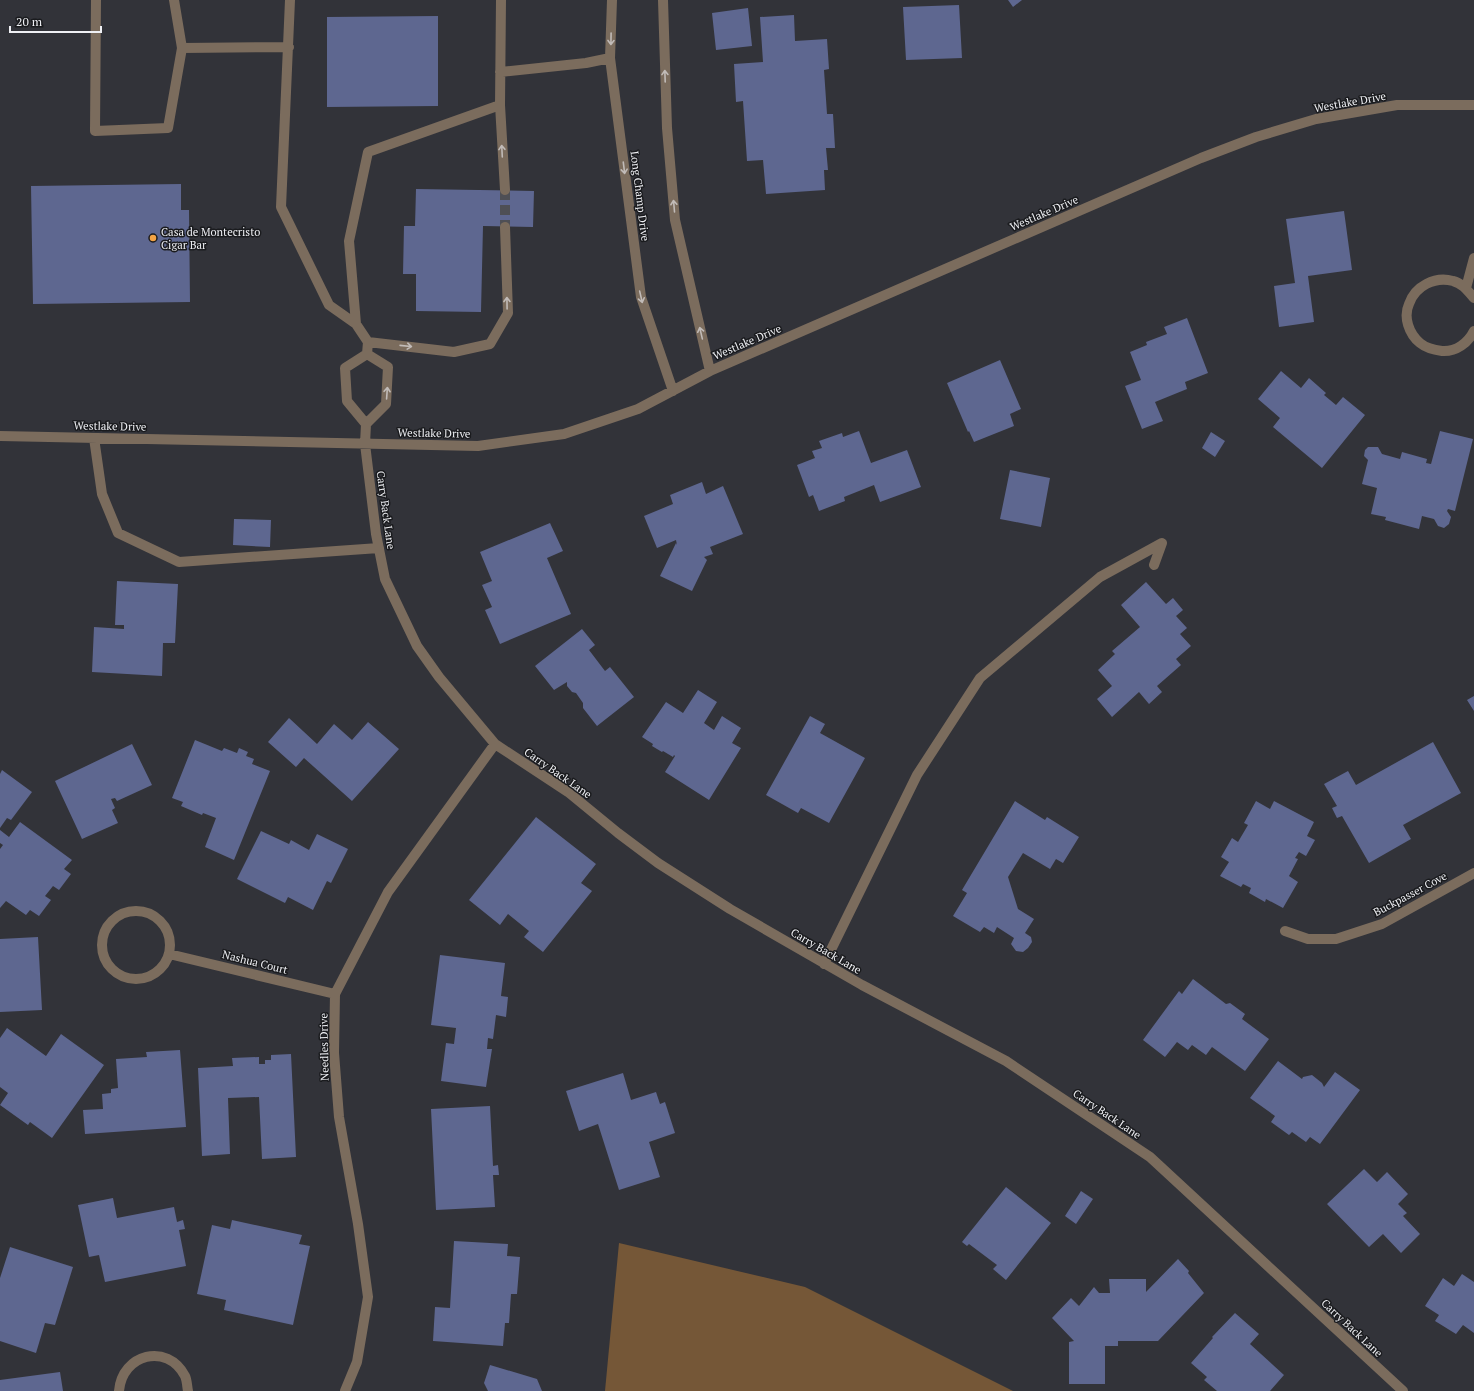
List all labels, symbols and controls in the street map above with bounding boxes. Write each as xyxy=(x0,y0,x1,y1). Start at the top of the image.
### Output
scale bar xyxy=(10,8,101,34)
text: 20 m xyxy=(16,14,43,29)
one-way arrow xyxy=(607,32,615,45)
one-way arrow xyxy=(662,70,669,83)
street label: Westlake Drive xyxy=(1313,89,1388,115)
one-way arrow xyxy=(499,145,506,158)
street label: Long Champ Drive xyxy=(628,150,653,242)
one-way arrow xyxy=(620,161,628,174)
street label: Westlake Drive xyxy=(1008,192,1081,234)
one-way arrow xyxy=(671,200,678,213)
place label: Casa de Montecristo Cigar Bar xyxy=(161,225,260,252)
marker: Casa de Montecristo Cigar Bar xyxy=(148,233,158,243)
one-way arrow xyxy=(638,290,646,303)
one-way arrow xyxy=(503,297,511,310)
street label: Westlake Drive xyxy=(711,321,784,363)
one-way arrow xyxy=(697,327,704,340)
one-way arrow xyxy=(399,342,412,350)
one-way arrow xyxy=(383,387,390,400)
street label: Westlake Drive xyxy=(73,418,147,434)
street label: Westlake Drive xyxy=(397,425,471,441)
street label: Carry Back Lane xyxy=(374,470,398,551)
street label: Carry Back Lane xyxy=(522,745,595,802)
street label: Buckpasser Cove xyxy=(1371,869,1450,919)
street label: Carry Back Lane xyxy=(788,925,864,977)
street label: Nashua Court xyxy=(221,947,289,977)
street label: Needles Drive xyxy=(316,1013,332,1081)
street label: Carry Back Lane xyxy=(1070,1086,1144,1142)
street label: Carry Back Lane xyxy=(1318,1296,1386,1360)

